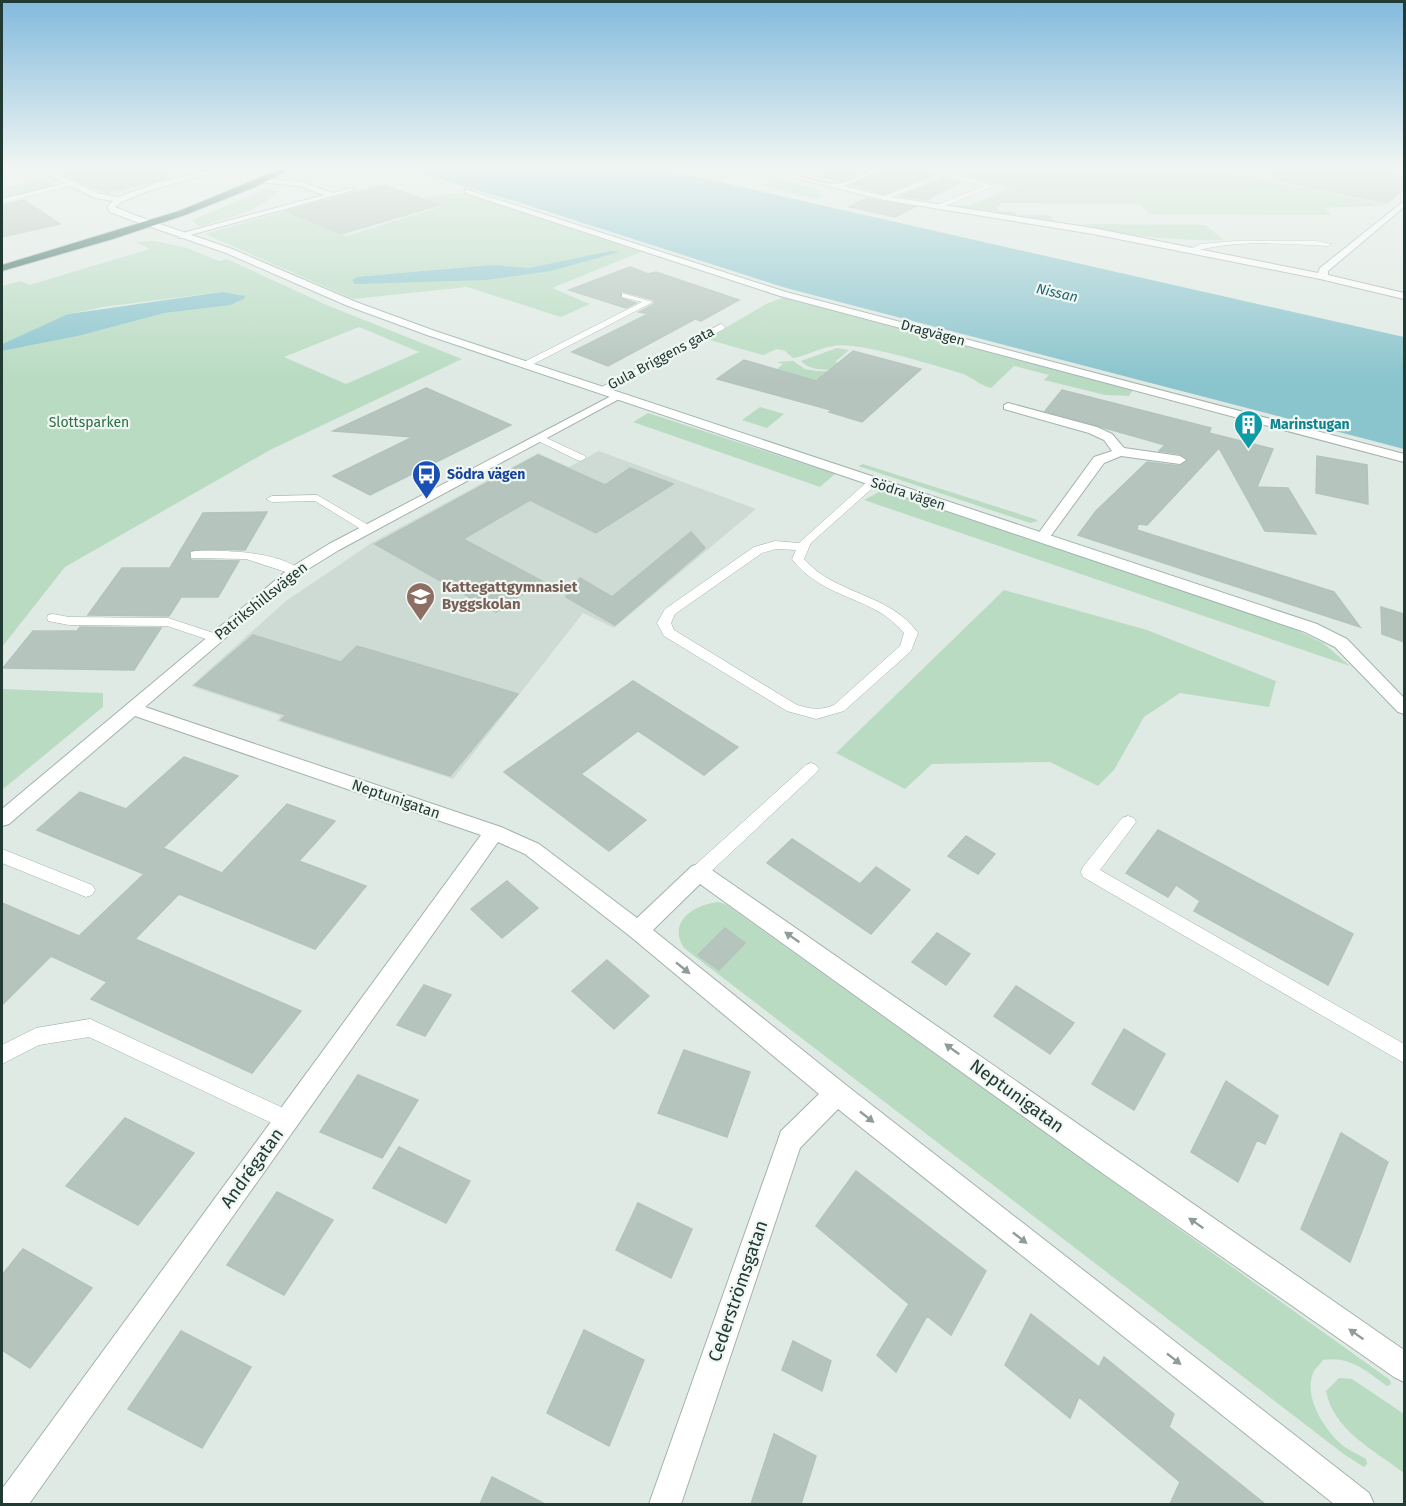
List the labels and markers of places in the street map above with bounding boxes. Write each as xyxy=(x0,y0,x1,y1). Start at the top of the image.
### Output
building icon: Marinstugan xyxy=(1233,408,1265,450)
place label: Marinstugan xyxy=(1270,416,1350,433)
bus stop icon: Södra vägen xyxy=(410,458,442,500)
place label: Södra vägen xyxy=(447,466,525,483)
place label: Kattegattgymnasiet Byggskolan xyxy=(442,578,578,613)
school or university icon: Kattegattgymnasiet Byggskolan xyxy=(405,580,437,622)

